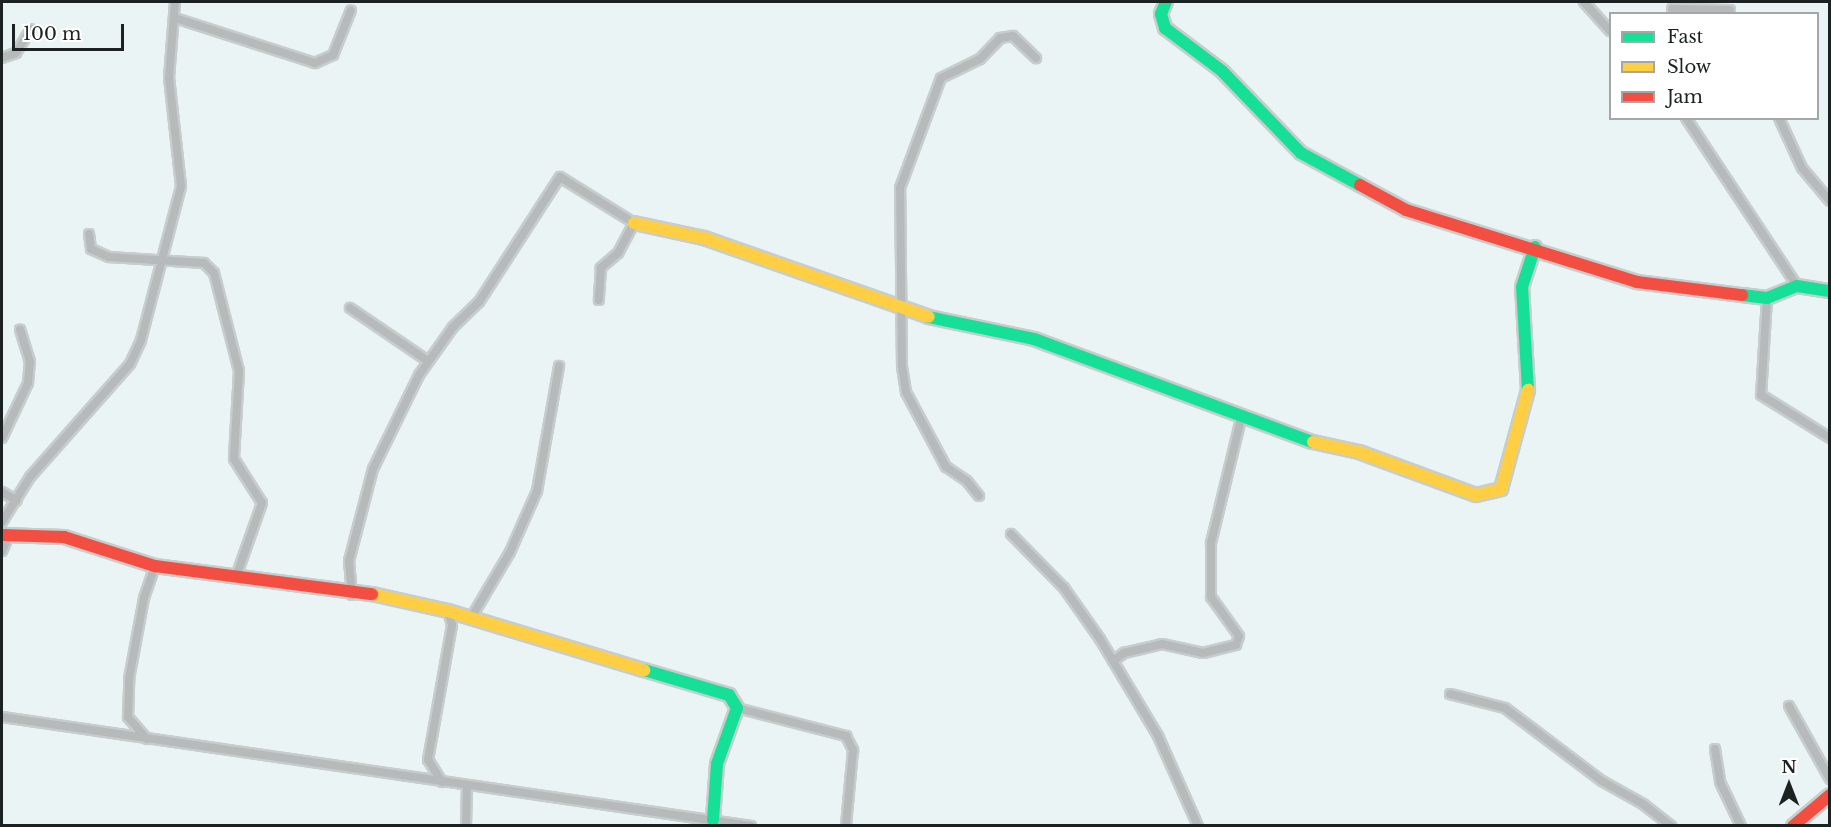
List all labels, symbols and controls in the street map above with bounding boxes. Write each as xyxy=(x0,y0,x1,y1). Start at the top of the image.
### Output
scale bar xyxy=(15,12,128,50)
legend xyxy=(1609,12,1819,120)
text: 100 m xyxy=(23,23,81,45)
text: Fast xyxy=(1667,26,1703,48)
text: Slow xyxy=(1667,56,1711,78)
text: Jam xyxy=(1667,86,1703,108)
north arrow xyxy=(1759,755,1819,815)
text: N xyxy=(1781,757,1797,777)

